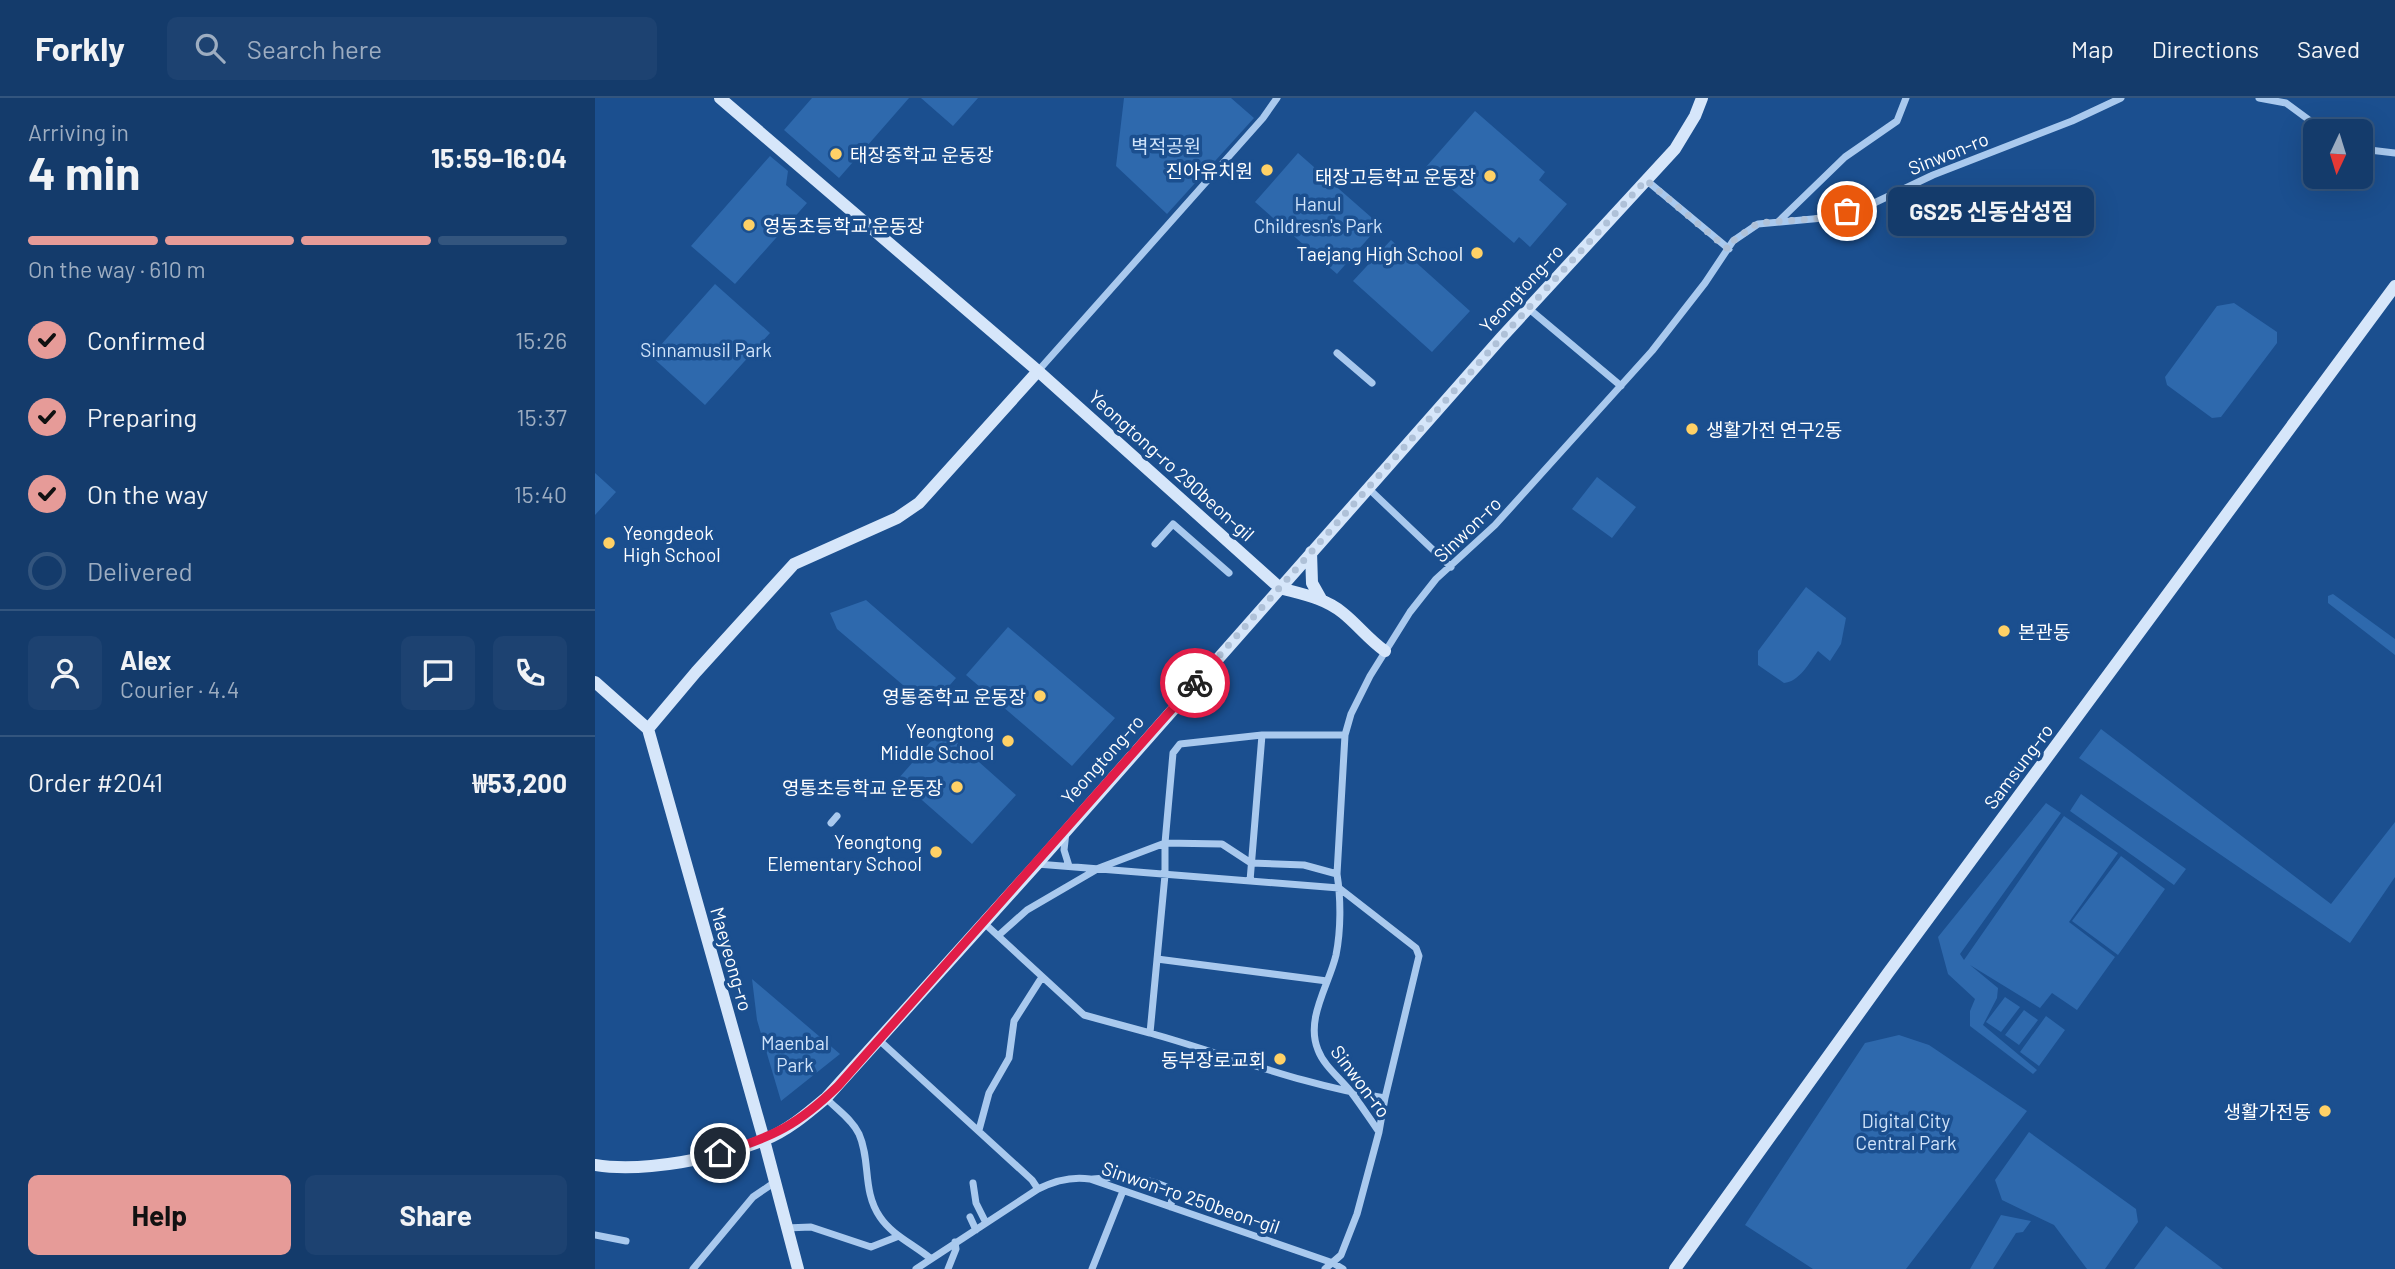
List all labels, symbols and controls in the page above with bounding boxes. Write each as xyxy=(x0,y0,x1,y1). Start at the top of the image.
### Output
search box xyxy=(167,17,657,80)
text: Forkly xyxy=(35,28,125,68)
icon: search xyxy=(191,29,229,67)
text: Search here xyxy=(247,33,382,64)
text: Map xyxy=(2071,34,2114,63)
text: Directions xyxy=(2152,34,2259,63)
text: Saved xyxy=(2297,34,2360,63)
text: Arriving in xyxy=(28,118,129,146)
north arrow xyxy=(2303,119,2373,189)
map controls xyxy=(2303,119,2373,189)
street label: Sinwon-ro xyxy=(1905,127,1991,179)
park label: 벽적공원 xyxy=(1131,134,1201,157)
text: 15:59–16:04 xyxy=(431,142,567,173)
place label: 태장중학교 운동장 xyxy=(850,143,994,166)
text: 4 min xyxy=(28,144,140,199)
marker: 태장중학교 운동장 xyxy=(828,146,844,162)
place label: 진아유치원 xyxy=(1166,159,1253,182)
marker: 진아유치원 xyxy=(1259,162,1275,178)
place label: 태장고등학교 운동장 xyxy=(1315,165,1476,188)
marker: 태장고등학교 운동장 xyxy=(1482,168,1498,184)
pin xyxy=(1817,181,1877,241)
callout: GS25 신동삼성점 xyxy=(1889,186,2095,236)
park label: Hanul Childresn's Park xyxy=(1253,192,1383,237)
icon: bag xyxy=(1828,192,1866,230)
text: GS25 신동삼성점 xyxy=(1909,197,2073,225)
place label: 영동초등학교 운동장 xyxy=(763,214,924,237)
marker: 영동초등학교 운동장 xyxy=(741,217,757,233)
street label: Yeongtong-ro xyxy=(1474,239,1568,337)
place label: Taejang High School xyxy=(1296,242,1463,265)
marker: Taejang High School xyxy=(1469,245,1485,261)
text: On the way · 610 m xyxy=(28,255,205,283)
icon: check xyxy=(28,321,66,359)
text: Confirmed xyxy=(87,324,206,355)
text: 15:26 xyxy=(515,326,567,354)
park label: Sinnamusil Park xyxy=(640,338,772,361)
street label: Yeongtong-ro 290beon-gil xyxy=(1084,385,1260,545)
icon: check xyxy=(28,398,66,436)
text: Preparing xyxy=(87,401,197,432)
text: 15:37 xyxy=(517,403,567,431)
place label: 생활가전 연구2동 xyxy=(1706,418,1842,441)
marker: 생활가전 연구2동 xyxy=(1684,421,1700,437)
icon: check xyxy=(28,475,66,513)
text: On the way xyxy=(87,478,208,509)
text: 15:40 xyxy=(514,480,567,508)
street label: Sinwon-ro xyxy=(1429,491,1505,567)
place label: Yeongdeok High School xyxy=(623,521,721,566)
marker: Yeongdeok High School xyxy=(601,535,617,551)
text: Delivered xyxy=(87,555,193,586)
place label: 본관동 xyxy=(2018,620,2070,643)
marker: 본관동 xyxy=(1996,623,2012,639)
button: person xyxy=(28,636,102,710)
button: chat xyxy=(401,636,475,710)
button: phone xyxy=(493,636,567,710)
text: Alex xyxy=(120,644,171,675)
courier xyxy=(1160,648,1230,718)
icon: bike xyxy=(1176,664,1214,702)
text: Courier · 4.4 xyxy=(120,675,239,703)
place label: 영통중학교 운동장 xyxy=(882,685,1026,708)
marker: 영통중학교 운동장 xyxy=(1032,688,1048,704)
street label: Yeongtong-ro xyxy=(1056,709,1148,809)
place label: Yeongtong Middle School xyxy=(880,719,994,764)
street label: Samsung-ro xyxy=(1978,719,2058,813)
marker: Yeongtong Middle School xyxy=(1000,733,1016,749)
text: Order #2041 xyxy=(28,766,163,797)
text: ₩53,200 xyxy=(473,767,567,798)
place label: 영통초등학교 운동장 xyxy=(782,776,943,799)
marker: 영통초등학교 운동장 xyxy=(949,779,965,795)
place label: Yeongtong Elementary School xyxy=(767,830,922,875)
marker: Yeongtong Elementary School xyxy=(928,844,944,860)
street label: Maeyeong-ro xyxy=(706,904,758,1014)
park label: Maenbal Park xyxy=(761,1031,829,1076)
street label: Sinwon-ro xyxy=(1326,1040,1396,1122)
place label: 동부장로교회 xyxy=(1161,1048,1266,1071)
marker: 동부장로교회 xyxy=(1272,1051,1288,1067)
place label: 생활가전동 xyxy=(2224,1100,2311,1123)
marker: 생활가전동 xyxy=(2317,1103,2333,1119)
park label: Digital City Central Park xyxy=(1856,1109,1956,1154)
pin xyxy=(690,1123,750,1183)
icon: home xyxy=(701,1134,739,1172)
street label: Sinwon-ro 250beon-gil xyxy=(1099,1156,1283,1238)
button: Help xyxy=(28,1175,291,1255)
button: Share xyxy=(305,1175,567,1255)

